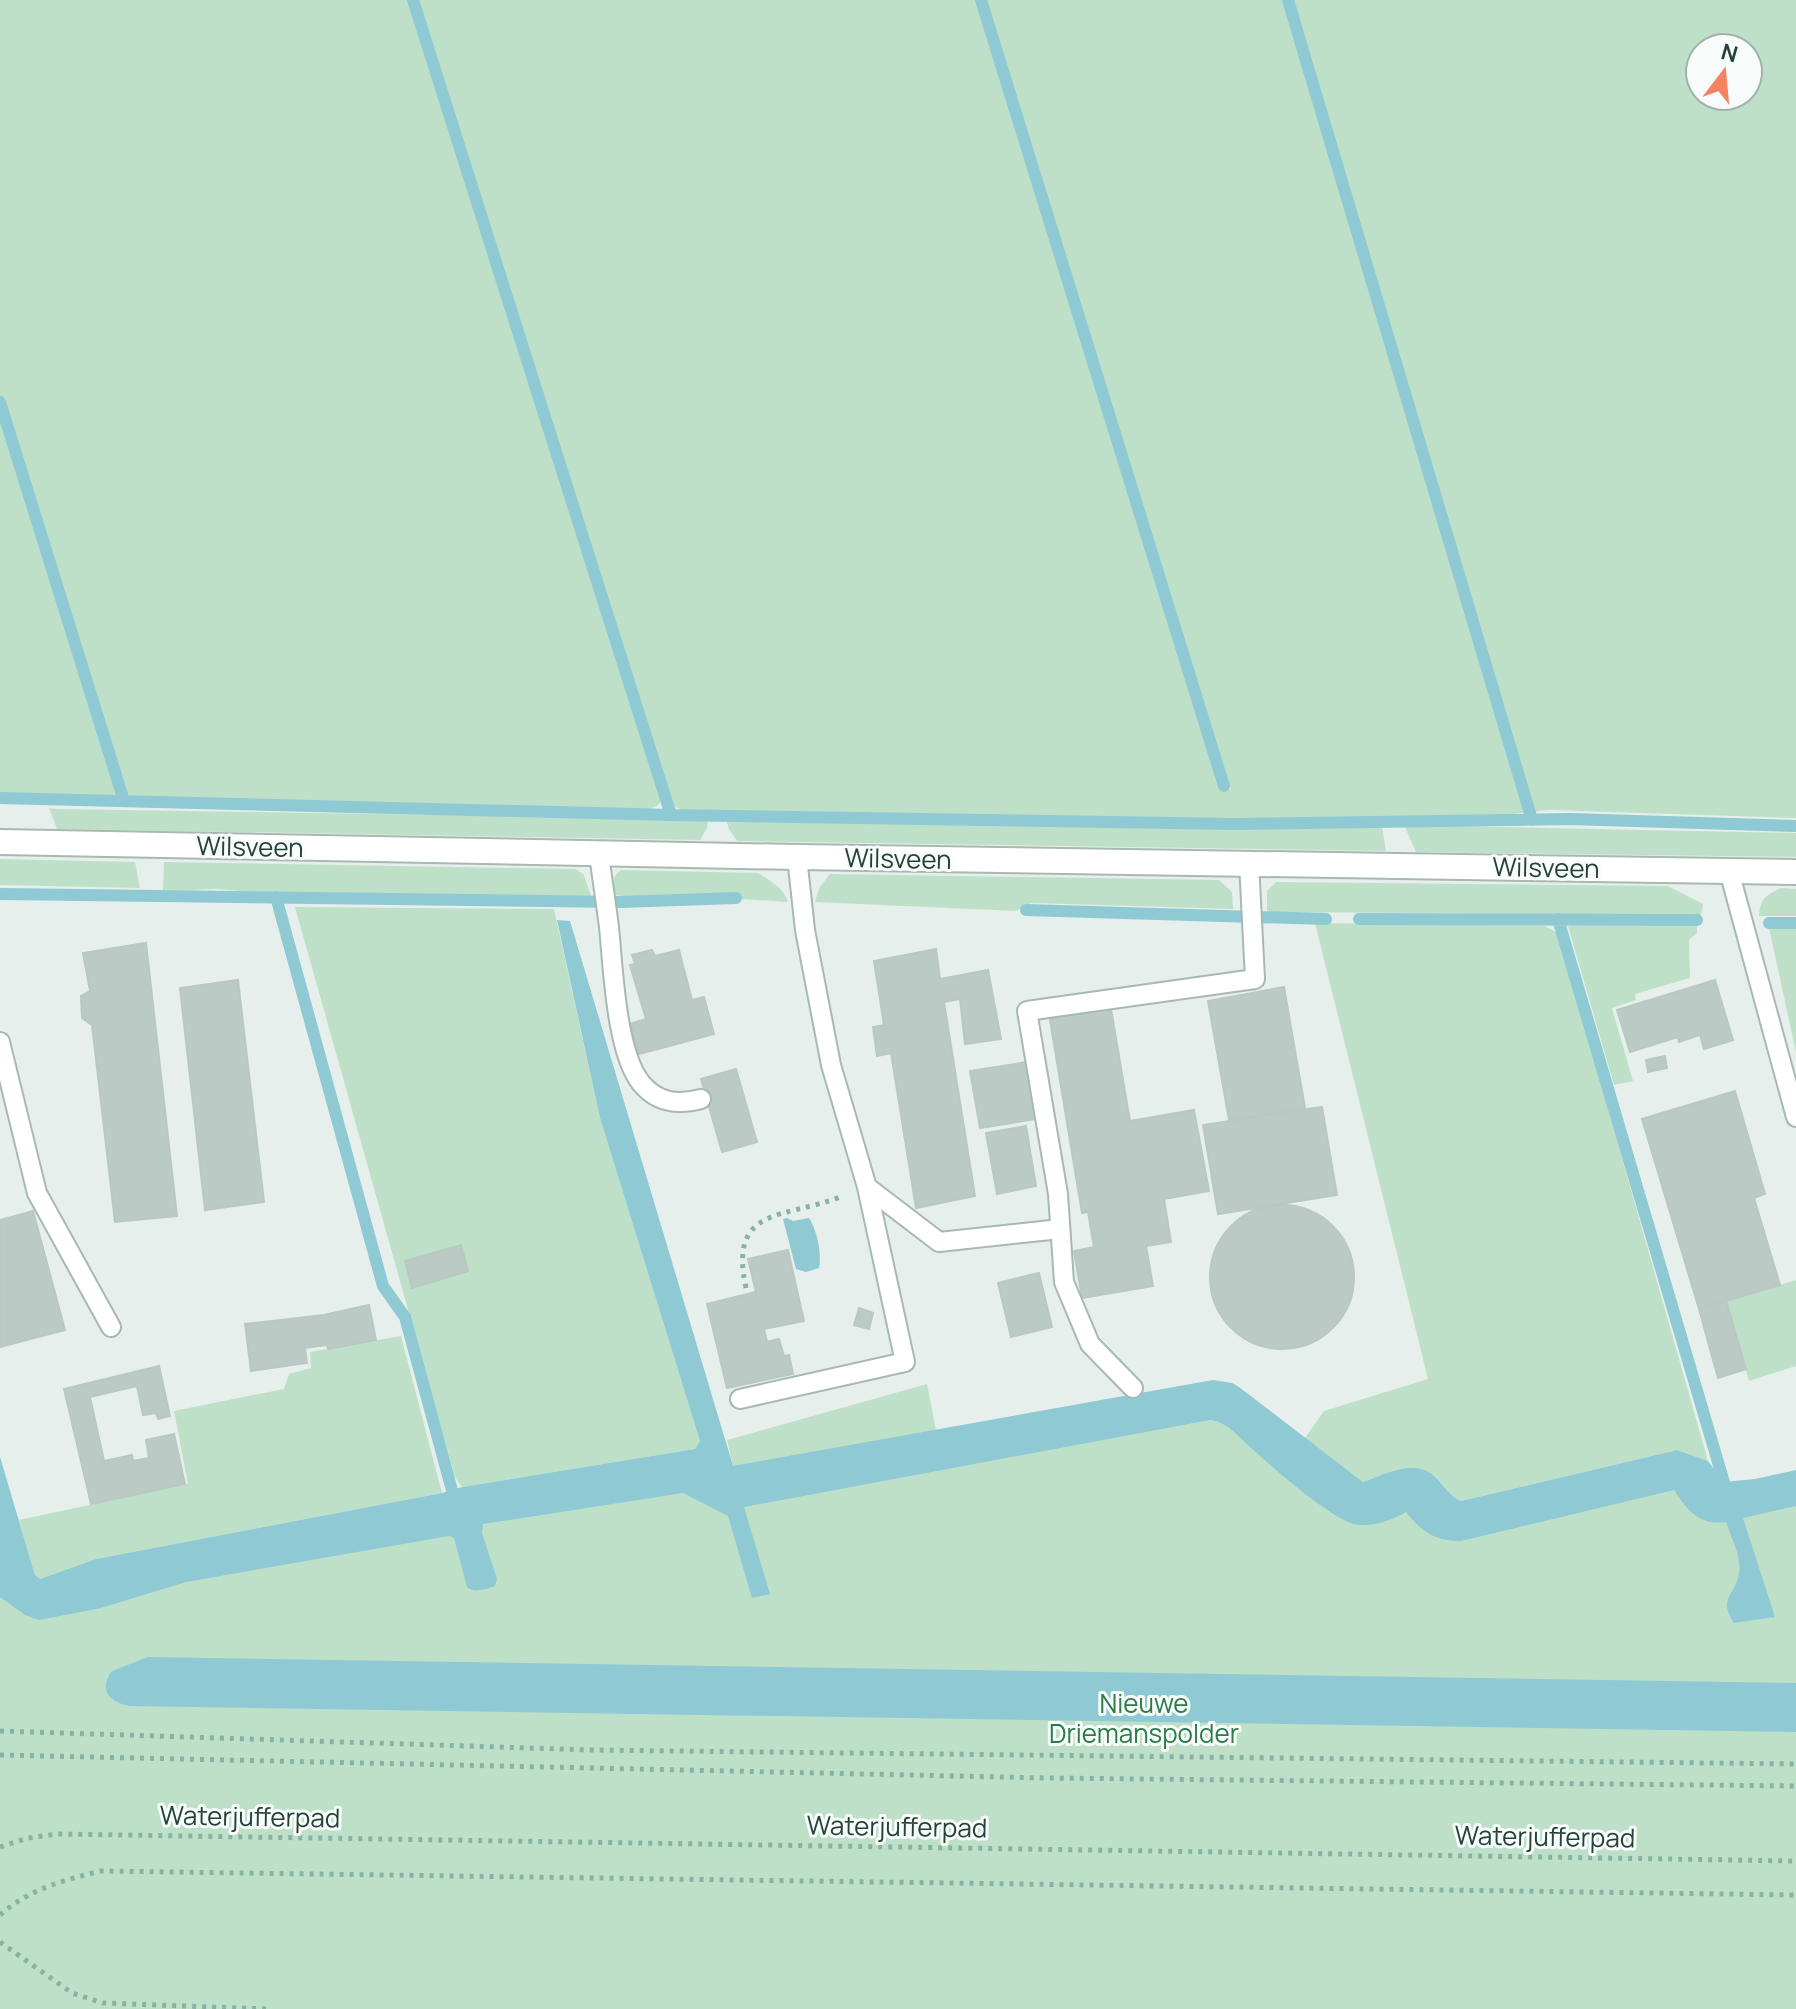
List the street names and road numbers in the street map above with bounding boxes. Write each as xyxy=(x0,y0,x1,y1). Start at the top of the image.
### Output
street label: Wilsveen xyxy=(196,827,304,865)
street label: Wilsveen xyxy=(844,839,952,877)
street label: Wilsveen xyxy=(1492,848,1600,886)
street label: Waterjufferpad xyxy=(159,1796,341,1836)
street label: Waterjufferpad xyxy=(806,1806,988,1846)
street label: Waterjufferpad xyxy=(1454,1816,1636,1856)

